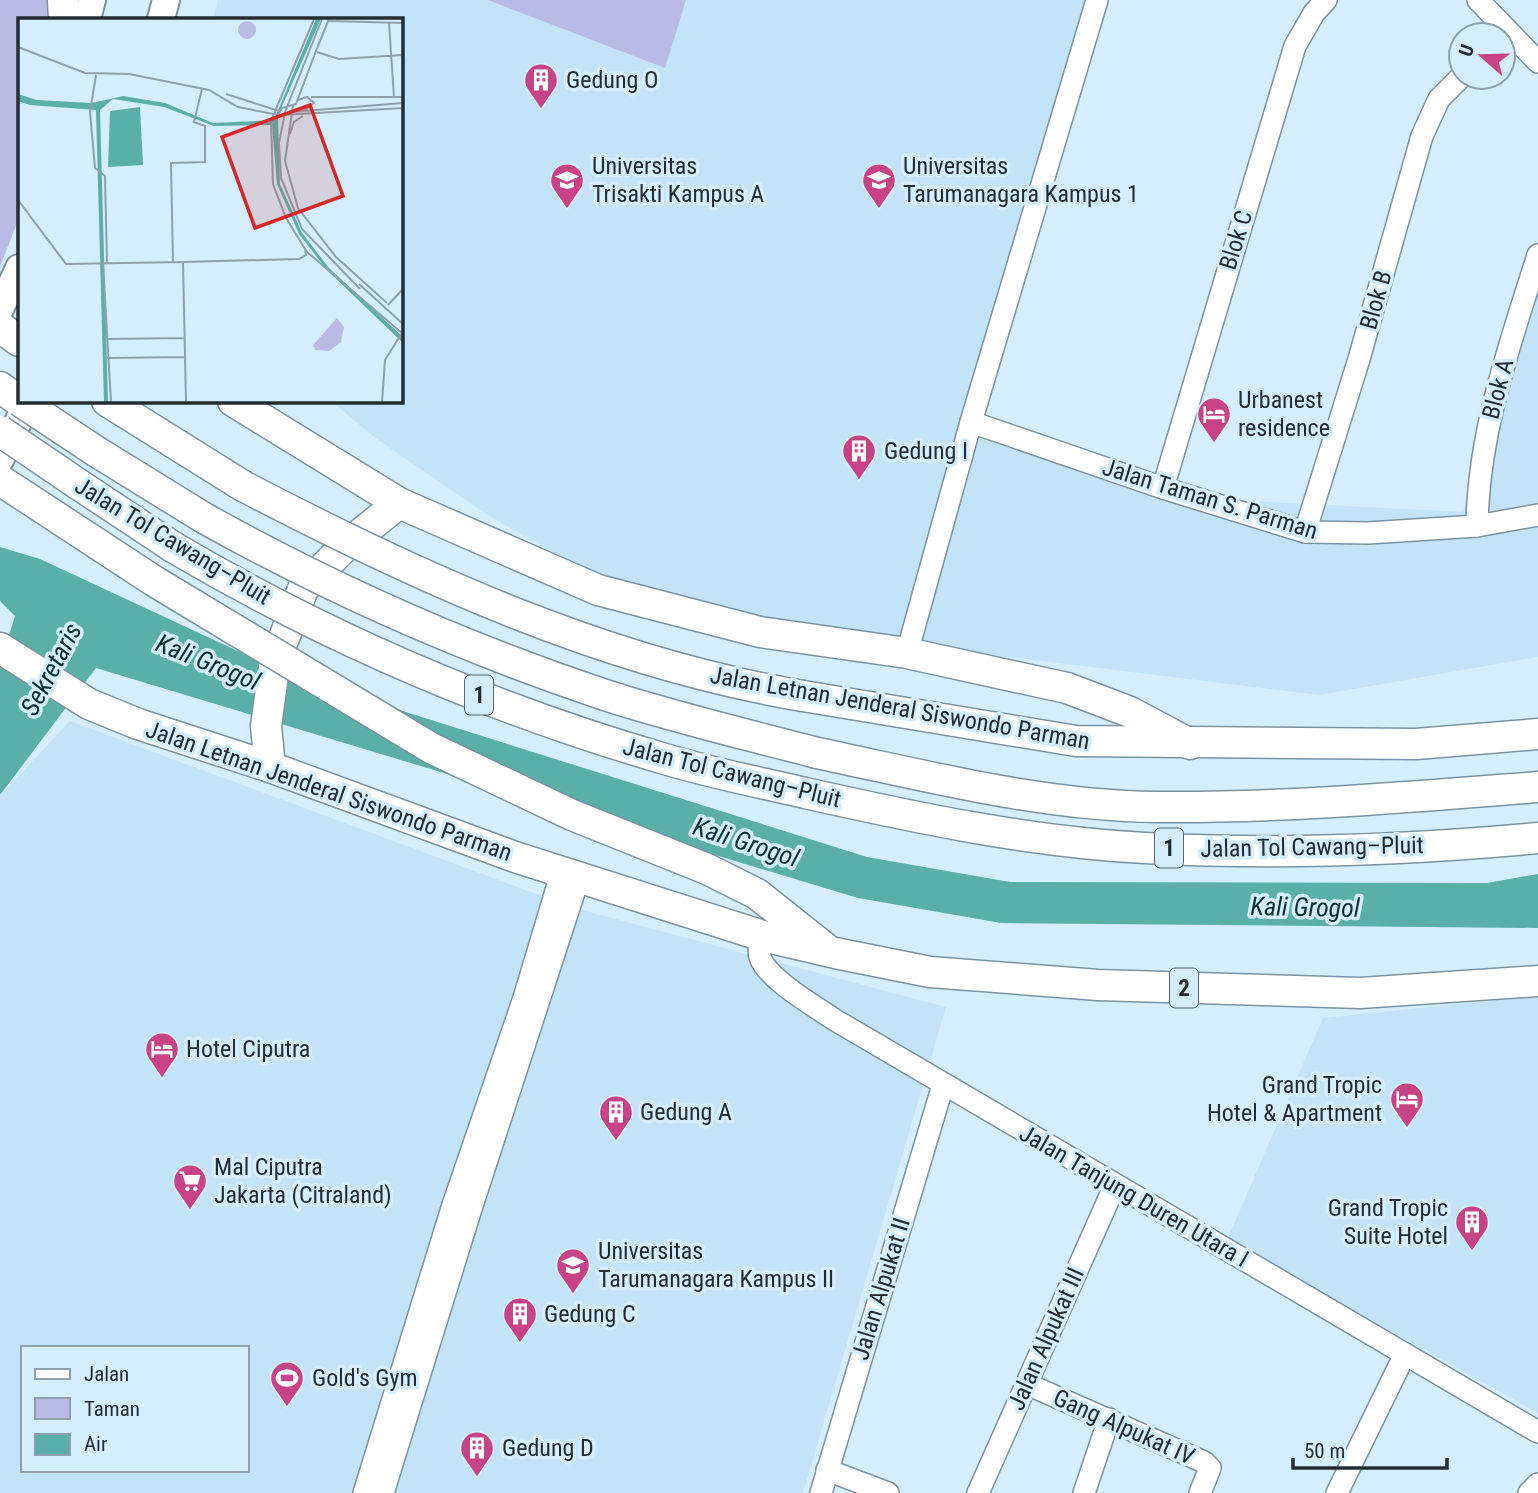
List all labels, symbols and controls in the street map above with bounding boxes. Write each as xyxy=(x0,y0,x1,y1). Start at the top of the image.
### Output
inset map xyxy=(18,18,402,402)
north arrow xyxy=(1447,21,1517,91)
text: U xyxy=(1454,41,1479,59)
building icon: Gedung O xyxy=(522,61,560,110)
place label: Gedung O xyxy=(566,66,658,94)
place label: Universitas Trisakti Kampus A xyxy=(592,152,764,208)
place label: Universitas Tarumanagara Kampus 1 xyxy=(903,152,1139,208)
school or university icon: Universitas Trisakti Kampus A xyxy=(548,161,586,210)
school or university icon: Universitas Tarumanagara Kampus 1 xyxy=(860,161,898,210)
street label: Blok C xyxy=(1214,207,1258,273)
street label: Blok B xyxy=(1354,267,1398,333)
street label: Blok A xyxy=(1477,356,1519,422)
place label: Urbanest residence xyxy=(1238,386,1330,442)
hotel icon: Urbanest residence xyxy=(1195,395,1233,444)
building icon: Gedung I xyxy=(840,432,878,481)
place label: Gedung I xyxy=(884,437,968,465)
street label: Jalan Taman S. Parman xyxy=(1099,453,1321,545)
street label: Jalan Tol Cawang–Pluit xyxy=(70,471,276,611)
water label: Sekretaris xyxy=(14,618,88,720)
water label: Kali Grogol xyxy=(152,628,265,697)
street label: Jalan Letnan Jenderal Siswondo Parman xyxy=(708,661,1092,755)
road number: 1 xyxy=(465,676,493,715)
street label: Jalan Letnan Jenderal Siswondo Parman xyxy=(142,715,516,867)
street label: Jalan Tol Cawang–Pluit xyxy=(620,732,844,814)
water label: Kali Grogol xyxy=(689,811,804,874)
road number: 1 xyxy=(1155,828,1183,868)
street label: Jalan Tol Cawang–Pluit xyxy=(1200,831,1424,863)
water label: Kali Grogol xyxy=(1250,891,1361,923)
road number: 2 xyxy=(1170,968,1198,1007)
hotel icon: Hotel Ciputra xyxy=(143,1030,181,1079)
place label: Hotel Ciputra xyxy=(186,1035,310,1063)
place label: Grand Tropic Hotel & Apartment xyxy=(1207,1071,1382,1127)
hotel icon: Grand Tropic Hotel & Apartment xyxy=(1388,1080,1426,1129)
building icon: Gedung A xyxy=(597,1093,635,1142)
place label: Gedung A xyxy=(640,1098,732,1126)
street label: Jalan Tanjung Duren Utara I xyxy=(1015,1119,1253,1273)
place label: Mal Ciputra Jakarta (Citraland) xyxy=(214,1153,392,1209)
supermarket icon: Mal Ciputra Jakarta (Citraland) xyxy=(171,1162,209,1211)
place label: Grand Tropic Suite Hotel xyxy=(1328,1194,1448,1250)
building icon: Grand Tropic Suite Hotel xyxy=(1453,1203,1491,1252)
street label: Jalan Alpukat II xyxy=(846,1215,916,1363)
place label: Universitas Tarumanagara Kampus II xyxy=(598,1237,834,1293)
school or university icon: Universitas Tarumanagara Kampus II xyxy=(554,1246,592,1295)
street label: Jalan Alpukat III xyxy=(1002,1263,1090,1415)
building icon: Gedung C xyxy=(501,1295,539,1344)
place label: Gedung C xyxy=(544,1300,636,1328)
legend xyxy=(21,1346,248,1472)
sports icon: Gold's Gym xyxy=(268,1359,306,1408)
text: Jalan xyxy=(84,1362,129,1386)
place label: Gold's Gym xyxy=(312,1364,418,1392)
street label: Gang Alpukat IV xyxy=(1049,1383,1199,1471)
text: Taman xyxy=(84,1397,140,1421)
scale bar xyxy=(1293,1426,1447,1470)
building icon: Gedung D xyxy=(458,1429,496,1478)
text: Air xyxy=(84,1432,107,1456)
place label: Gedung D xyxy=(502,1434,594,1462)
text: 50 m xyxy=(1304,1439,1345,1463)

